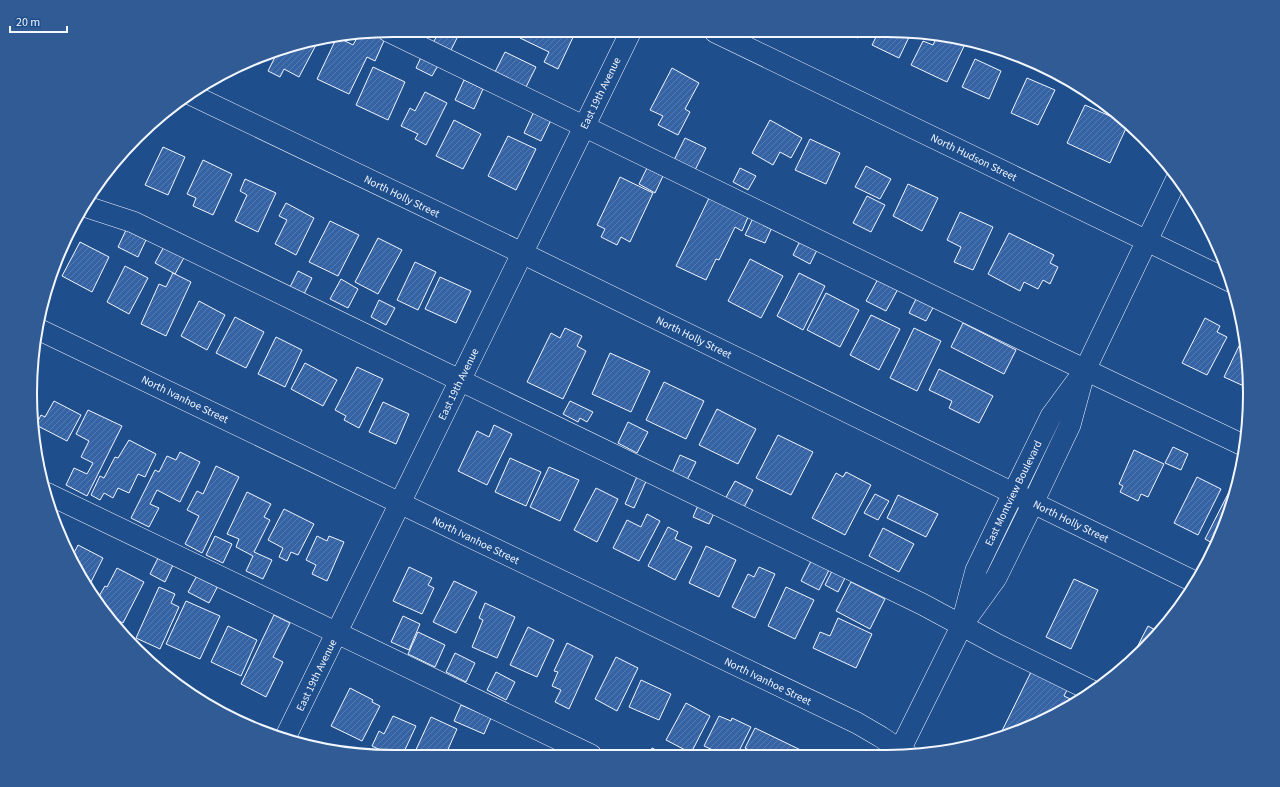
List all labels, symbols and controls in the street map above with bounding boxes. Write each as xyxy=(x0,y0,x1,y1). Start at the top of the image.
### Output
scale bar xyxy=(10,8,67,34)
text: 20 m xyxy=(16,14,40,31)
street label: East 19th Avenue xyxy=(577,54,625,132)
street label: North Hudson Street xyxy=(928,130,1020,185)
street label: North Holly Street xyxy=(361,172,442,221)
street label: North Holly Street xyxy=(653,313,734,362)
street label: East 19th Avenue xyxy=(435,345,483,423)
street label: North Ivanhoe Street xyxy=(139,372,231,427)
street label: East Montview Boulevard xyxy=(981,438,1046,549)
street label: North Holly Street xyxy=(1030,497,1111,546)
street label: North Ivanhoe Street xyxy=(430,513,522,568)
street label: East 19th Avenue xyxy=(293,636,341,714)
street label: North Ivanhoe Street xyxy=(722,654,814,709)

